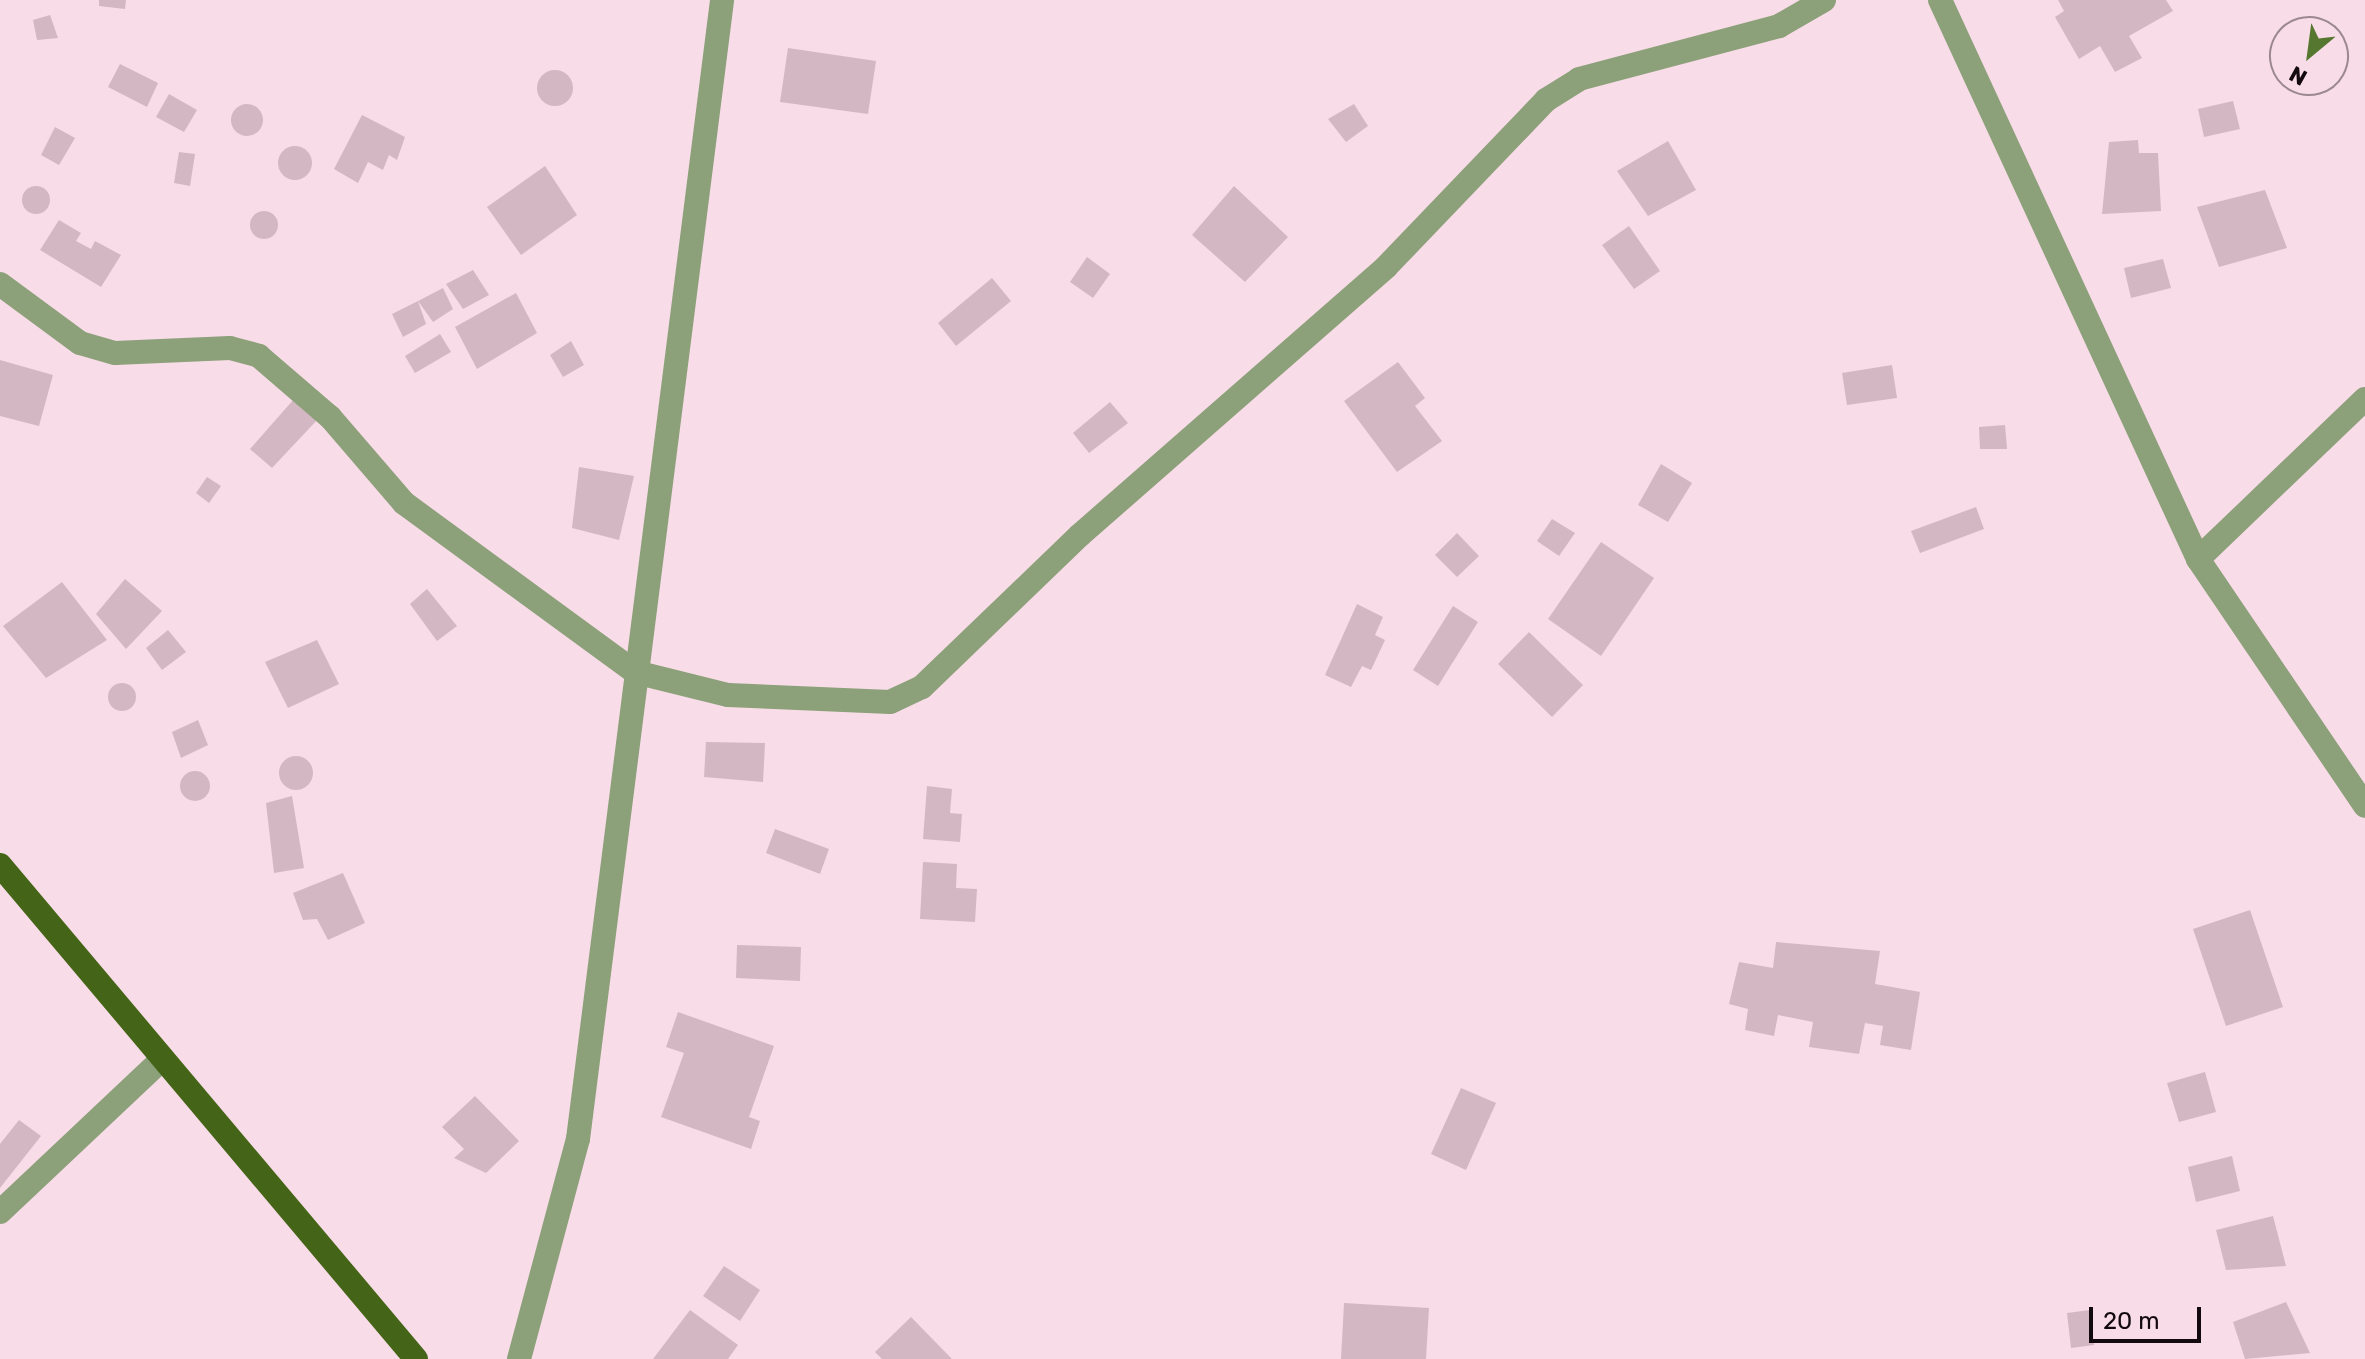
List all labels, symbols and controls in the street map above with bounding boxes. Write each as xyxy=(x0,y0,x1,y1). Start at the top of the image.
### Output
north arrow xyxy=(2269,16,2349,96)
text: N xyxy=(2285,60,2312,91)
scale bar xyxy=(2093,1291,2205,1341)
text: 20 m xyxy=(2103,1307,2160,1335)

